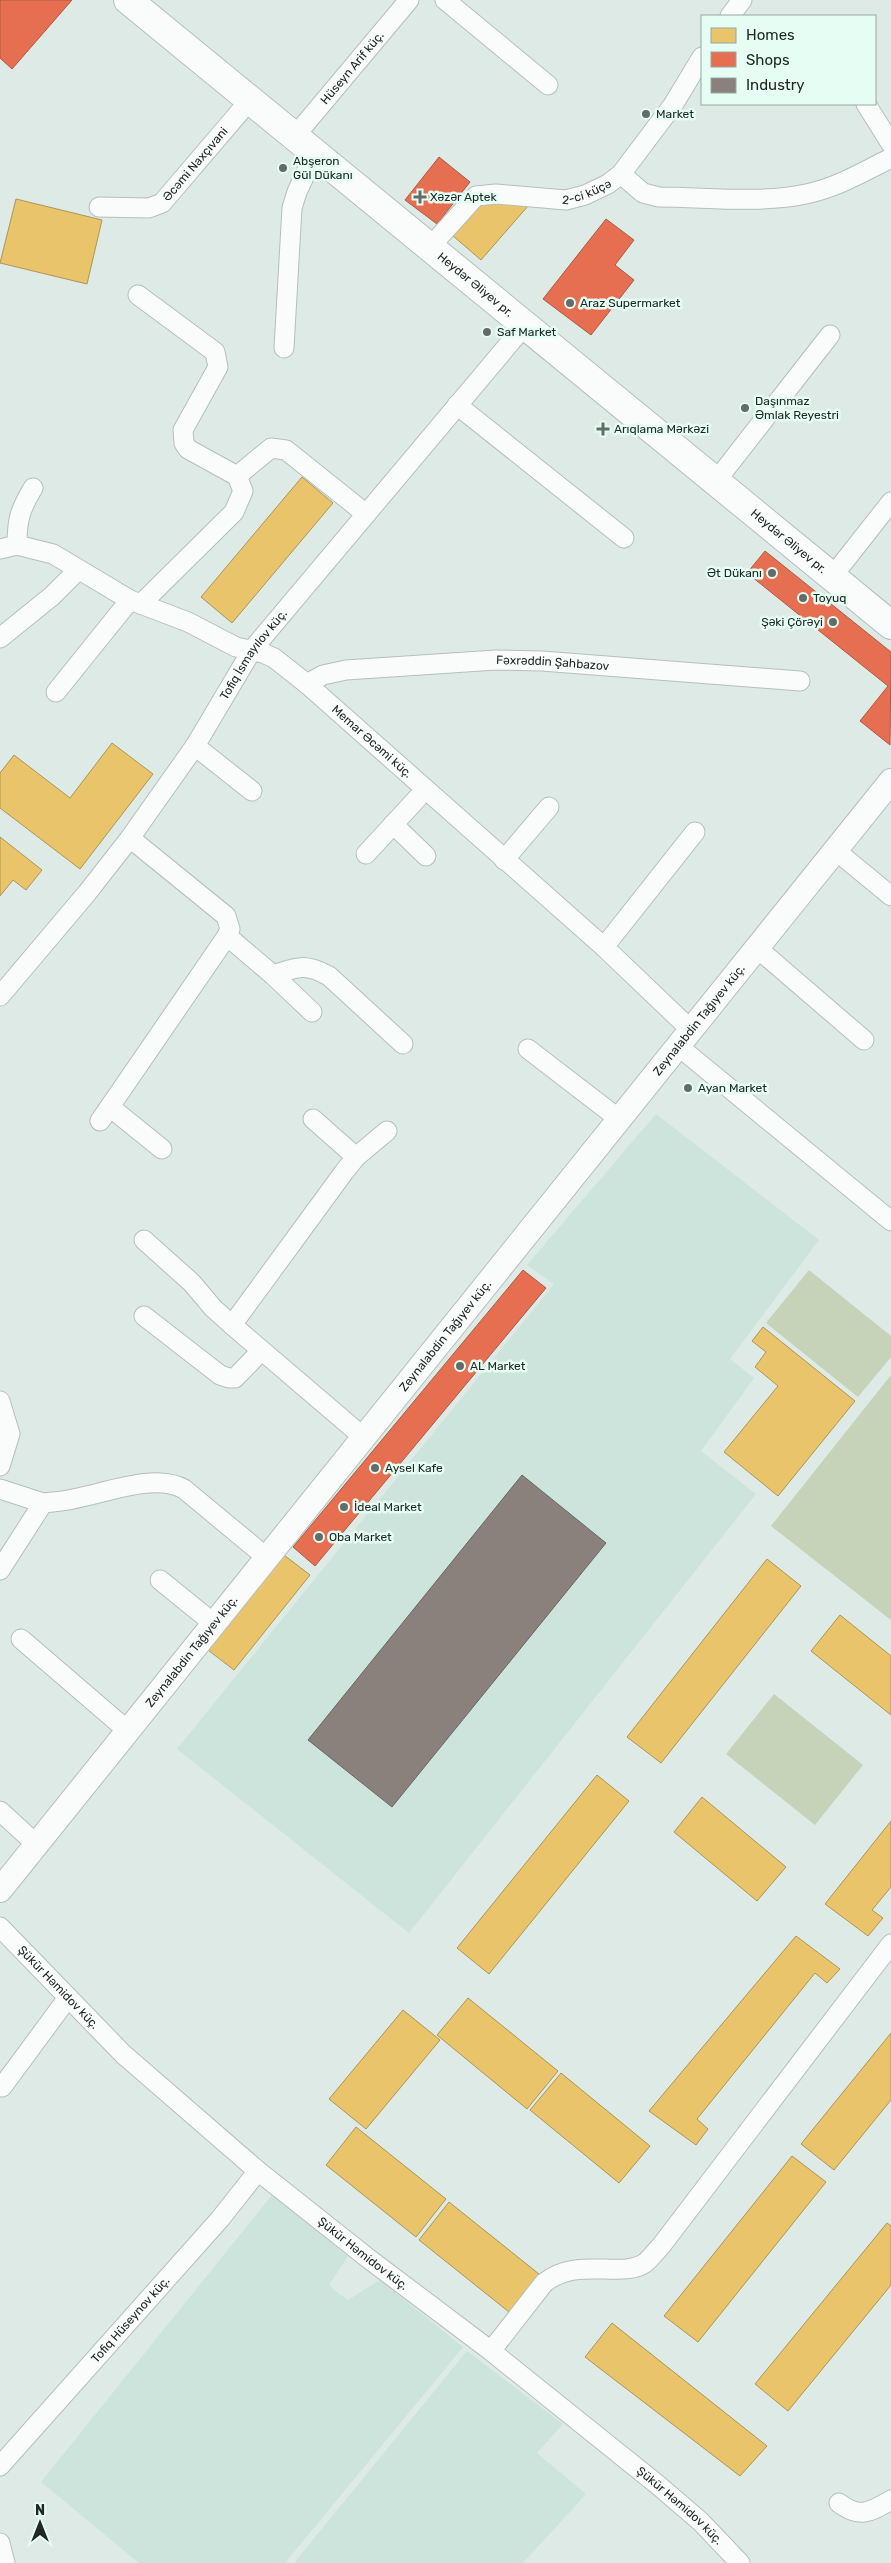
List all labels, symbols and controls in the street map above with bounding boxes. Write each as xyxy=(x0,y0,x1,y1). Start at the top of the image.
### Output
legend xyxy=(701,15,876,105)
text: Homes xyxy=(746,26,795,44)
street label: Hüseyn Arif küç. xyxy=(318,28,387,107)
text: Shops xyxy=(746,51,790,69)
text: Industry xyxy=(746,76,805,94)
place label: Market xyxy=(656,107,694,121)
marker: Market xyxy=(640,108,652,120)
street label: Əcəmi Naxçıvani xyxy=(160,124,231,204)
place label: Abşeron Gül Dükanı xyxy=(293,154,353,182)
marker: Abşeron Gül Dükanı xyxy=(277,162,289,174)
street label: 2-ci küçə xyxy=(561,176,614,207)
place label: Xəzər Aptek xyxy=(430,190,497,204)
marker: Xəzər Aptek xyxy=(414,191,426,203)
street label: Heydər Əliyev pr. xyxy=(435,249,516,320)
place label: Araz Supermarket xyxy=(580,296,681,310)
marker: Araz Supermarket xyxy=(564,297,576,309)
place label: Saf Market xyxy=(497,325,557,339)
marker: Saf Market xyxy=(481,326,493,338)
place label: Daşınmaz Əmlak Reyestri xyxy=(755,394,839,422)
marker: Daşınmaz Əmlak Reyestri xyxy=(739,402,751,414)
marker: Arıqlama Mərkəzi xyxy=(596,422,610,436)
place label: Arıqlama Mərkəzi xyxy=(614,422,709,436)
street label: Heydər Əliyev pr. xyxy=(748,506,829,576)
place label: Ət Dükanı xyxy=(707,566,762,580)
marker: Ət Dükanı xyxy=(766,567,778,579)
place label: Toyuq xyxy=(813,591,846,605)
marker: Toyuq xyxy=(797,592,809,604)
street label: Tofiq İsmayılov küç. xyxy=(217,607,290,702)
place label: Şəki Çörəyi xyxy=(761,615,823,629)
marker: Şəki Çörəyi xyxy=(827,616,839,628)
street label: Fəxrəddin Şahbazov xyxy=(496,653,610,673)
street label: Memar Əcəmi küç. xyxy=(329,702,415,781)
street label: Zeynalabdin Tağıyev küç. xyxy=(650,962,748,1078)
place label: Ayan Market xyxy=(698,1081,767,1095)
marker: Ayan Market xyxy=(682,1082,694,1094)
street label: Zeynalabdin Tağıyev küç. xyxy=(396,1277,494,1394)
place label: AL Market xyxy=(470,1359,526,1373)
marker: AL Market xyxy=(454,1360,466,1372)
place label: Aysel Kafe xyxy=(385,1461,443,1475)
marker: Aysel Kafe xyxy=(369,1462,381,1474)
place label: İdeal Market xyxy=(354,1500,422,1514)
marker: İdeal Market xyxy=(338,1501,350,1513)
place label: Oba Market xyxy=(329,1530,392,1544)
marker: Oba Market xyxy=(313,1531,325,1543)
street label: Zeynalabdin Tağıyev küç. xyxy=(143,1593,241,1710)
street label: Şükür Həmidov küç. xyxy=(15,1943,102,2032)
street label: Şükür Həmidov küç. xyxy=(315,2214,411,2293)
street label: Tofiq Hüseynov küç. xyxy=(88,2274,172,2366)
street label: Şükür Həmidov küç. xyxy=(634,2464,726,2547)
north arrow xyxy=(15,2498,65,2548)
text: N xyxy=(35,2502,45,2519)

